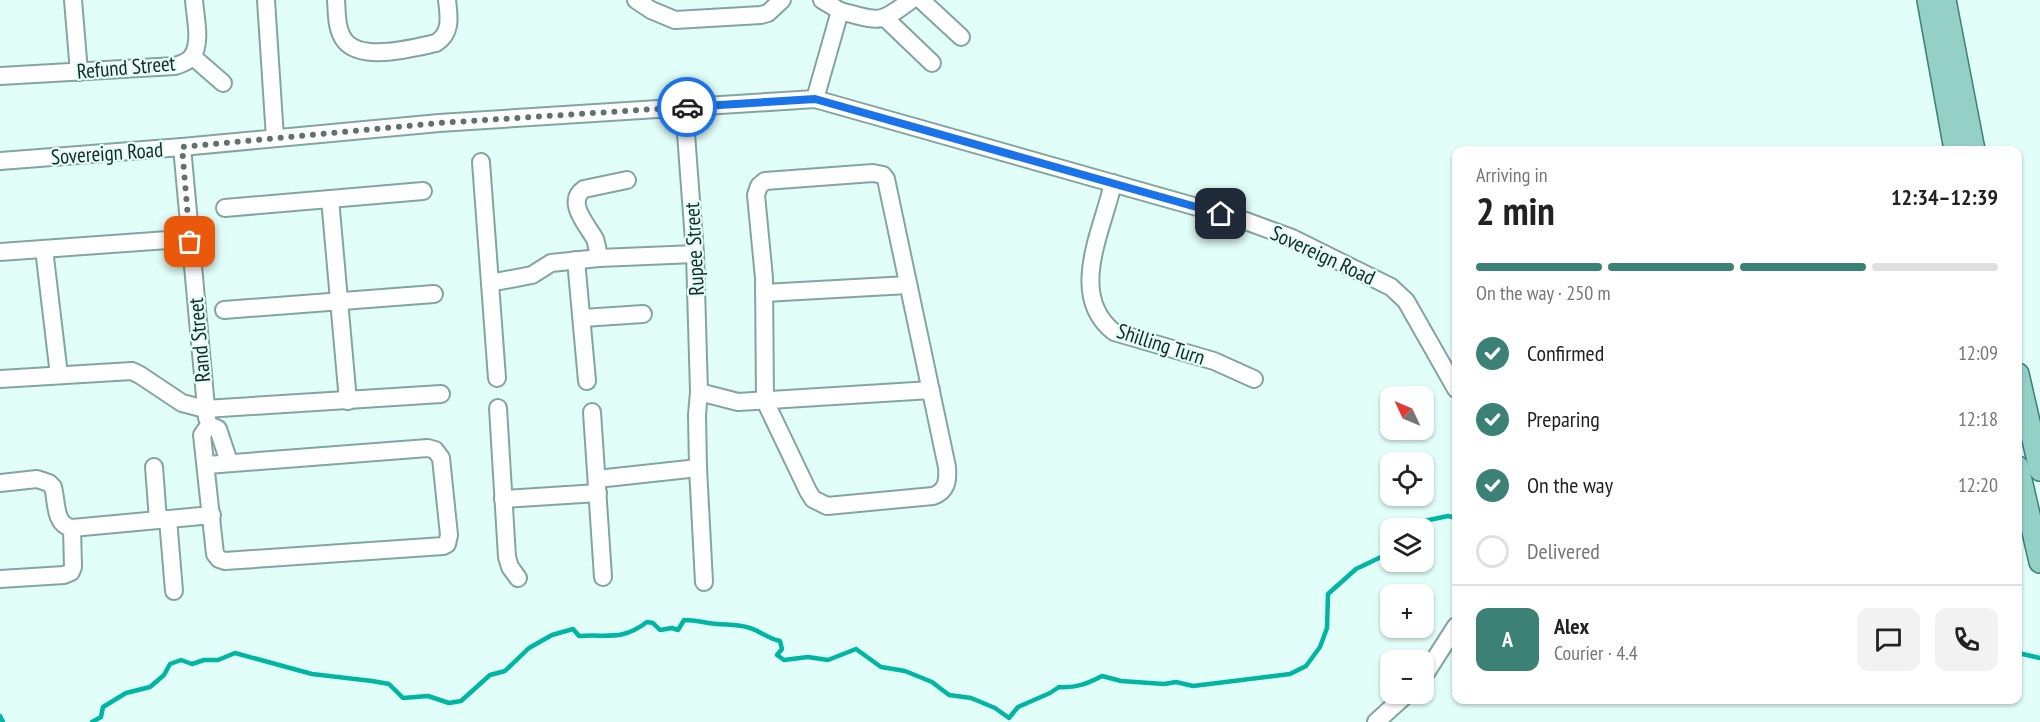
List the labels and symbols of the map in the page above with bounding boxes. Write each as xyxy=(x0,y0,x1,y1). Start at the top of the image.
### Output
street label: Refund Street xyxy=(76,49,177,85)
courier xyxy=(657,77,717,137)
street label: Sovereign Road xyxy=(50,136,164,170)
pin xyxy=(1195,188,1246,239)
street label: Rupee Street xyxy=(678,201,710,296)
pin xyxy=(164,216,215,267)
street label: Sovereign Road xyxy=(1266,219,1380,291)
street label: Rand Street xyxy=(182,296,216,383)
street label: Shilling Turn xyxy=(1114,317,1208,371)
north arrow xyxy=(1380,386,1434,440)

